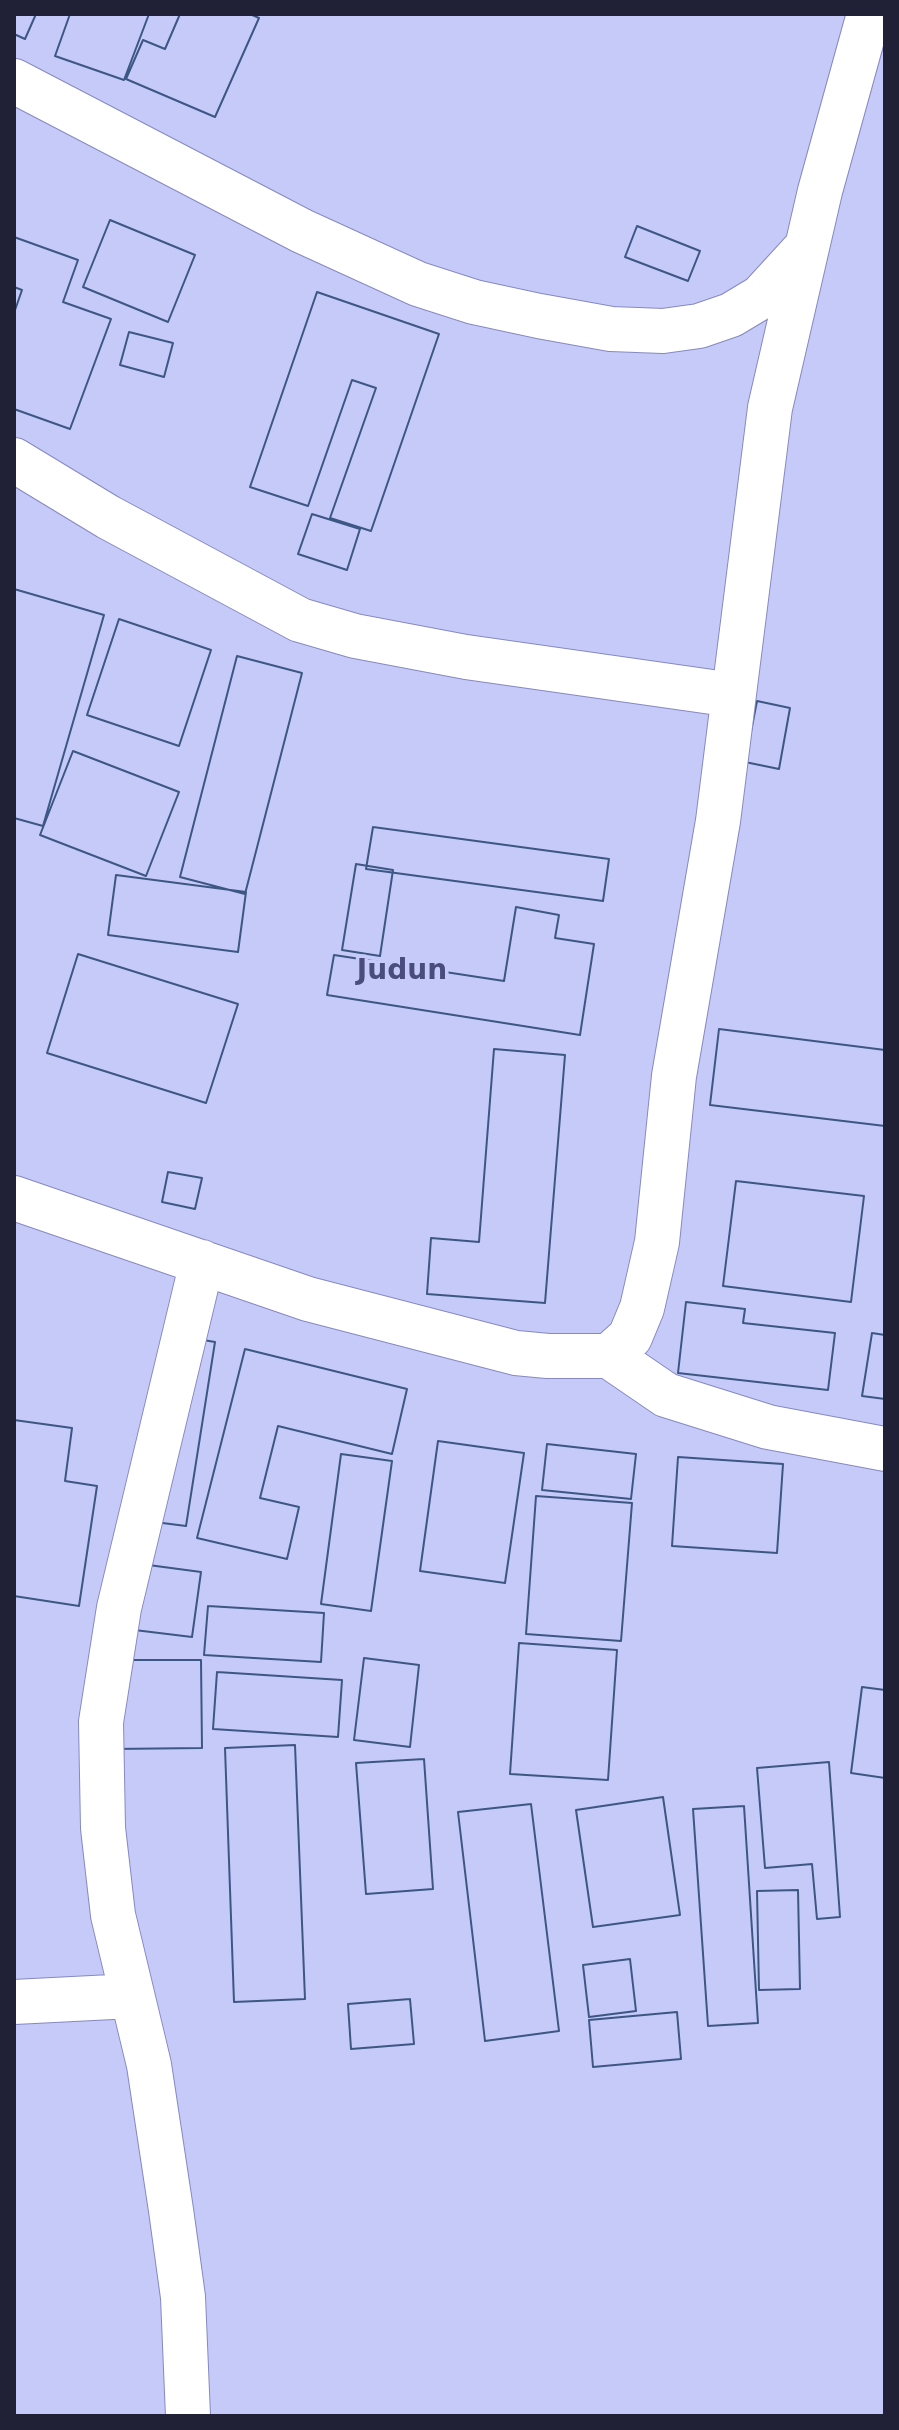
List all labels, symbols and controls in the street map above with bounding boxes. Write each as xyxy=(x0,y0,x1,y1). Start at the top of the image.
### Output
district label: Judun xyxy=(357,955,447,989)

